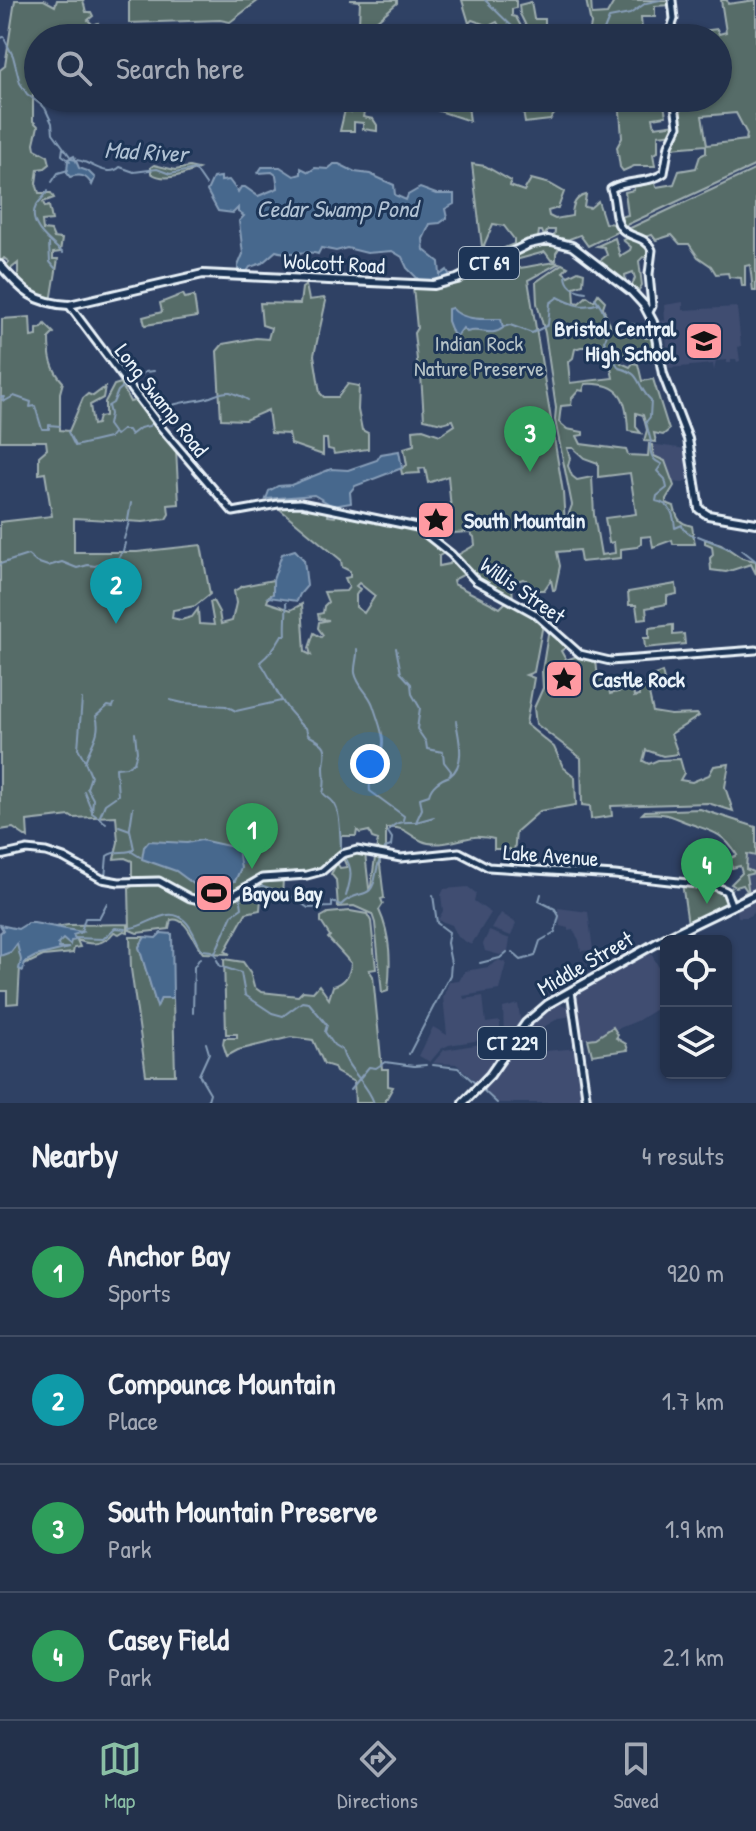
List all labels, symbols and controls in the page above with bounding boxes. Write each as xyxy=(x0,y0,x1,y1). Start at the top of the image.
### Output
search box xyxy=(24,24,732,112)
icon: search xyxy=(52,46,96,90)
text: Search here xyxy=(116,48,244,88)
water label: Mad River xyxy=(104,133,191,169)
water label: Cedar Swamp Pond xyxy=(256,192,421,225)
street label: Wolcott Road xyxy=(282,245,386,281)
road number: CT 69 xyxy=(459,247,519,279)
place label: Bristol Central High School xyxy=(554,313,677,369)
school or university icon: Bristol Central High School xyxy=(683,320,725,362)
park label: Indian Rock Nature Preserve xyxy=(414,328,544,383)
street label: Long Swamp Road xyxy=(108,337,216,463)
pin: 3 xyxy=(504,406,556,472)
place icon: South Mountain xyxy=(415,499,457,541)
place label: South Mountain xyxy=(464,505,585,535)
street label: Willis Street xyxy=(474,550,572,631)
pin: 2 xyxy=(90,558,142,624)
place icon: Castle Rock xyxy=(543,658,585,700)
place label: Castle Rock xyxy=(592,664,686,694)
your location xyxy=(350,744,390,784)
pin: 1 xyxy=(226,803,278,869)
street label: Lake Avenue xyxy=(502,837,600,873)
pin: 4 xyxy=(681,838,733,904)
sports icon: Bayou Bay xyxy=(193,872,235,914)
place label: Bayou Bay xyxy=(242,878,324,909)
street label: Middle Street xyxy=(532,923,639,1003)
map controls xyxy=(660,935,732,1079)
button: locate xyxy=(660,935,732,1007)
button: layers xyxy=(660,1007,732,1079)
road number: CT 229 xyxy=(478,1027,546,1059)
text: Nearby xyxy=(32,1132,118,1178)
text: 4 results xyxy=(642,1138,724,1173)
text: Anchor Bay xyxy=(108,1235,231,1275)
text: 1 xyxy=(53,1255,63,1290)
text: 920 m xyxy=(667,1255,724,1290)
text: Sports xyxy=(108,1275,171,1310)
text: Compounce Mountain xyxy=(108,1363,336,1403)
text: 2 xyxy=(52,1383,64,1418)
text: 1.7 km xyxy=(662,1383,724,1418)
text: Place xyxy=(108,1403,158,1438)
text: South Mountain Preserve xyxy=(108,1491,377,1531)
text: 3 xyxy=(52,1511,64,1546)
text: 1.9 km xyxy=(665,1511,724,1546)
text: Park xyxy=(108,1531,152,1566)
text: Casey Field xyxy=(108,1619,229,1659)
text: 4 xyxy=(53,1639,63,1674)
text: 2.1 km xyxy=(662,1639,724,1674)
text: Park xyxy=(108,1659,152,1694)
tab: Map xyxy=(98,1737,142,1815)
tab: Directions xyxy=(337,1737,418,1815)
tab: Saved xyxy=(613,1737,658,1815)

